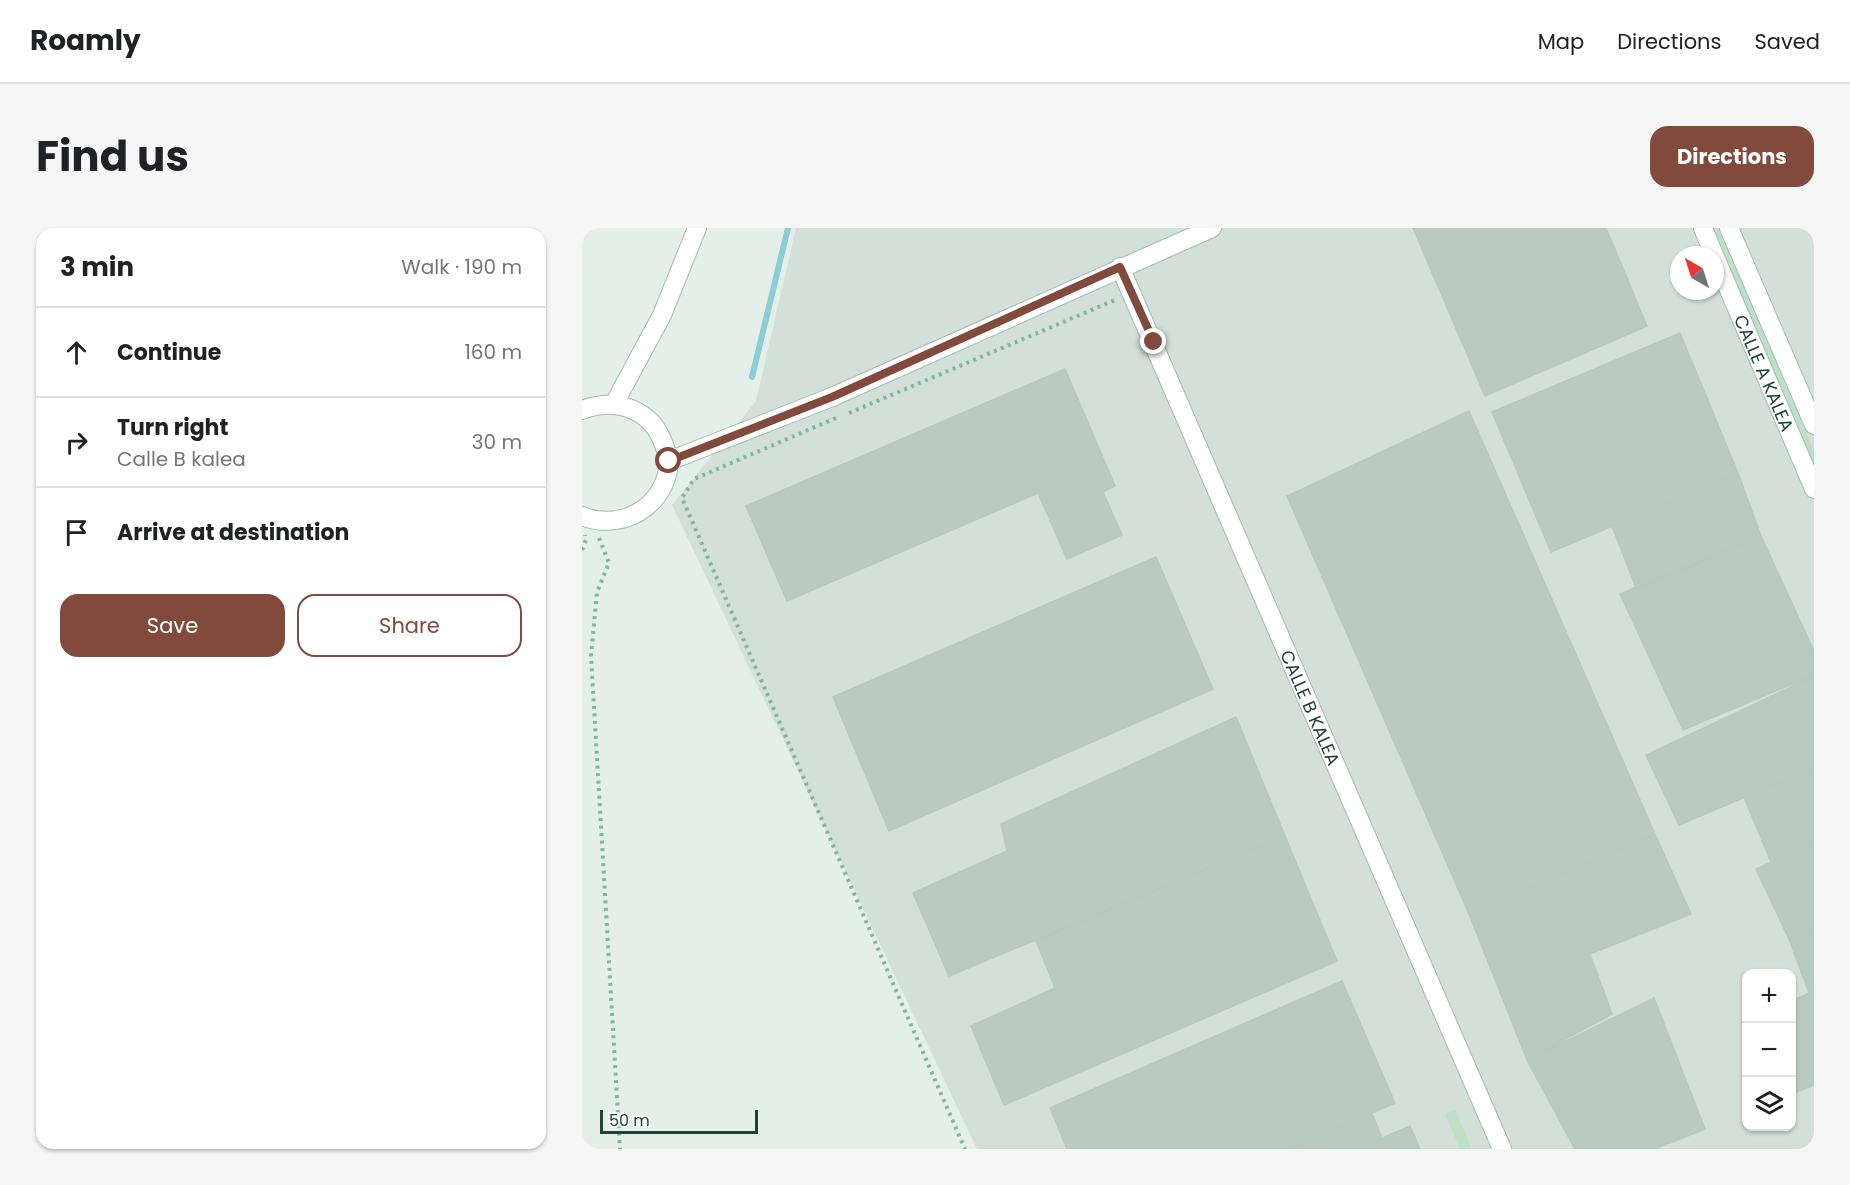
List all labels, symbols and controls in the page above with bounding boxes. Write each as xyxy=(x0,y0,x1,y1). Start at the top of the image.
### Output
text: Roamly xyxy=(30,21,141,60)
text: Map xyxy=(1538,27,1584,56)
text: Directions xyxy=(1617,27,1721,56)
text: Saved xyxy=(1754,27,1820,56)
button: Directions xyxy=(1650,126,1814,187)
text: Find us xyxy=(36,127,189,186)
north arrow xyxy=(1670,246,1724,300)
text: 3 min xyxy=(60,249,134,285)
text: Walk · 190 m xyxy=(401,253,522,281)
street label: CALLE A KALEA xyxy=(1728,311,1800,435)
route end xyxy=(1140,328,1166,354)
icon: ahead xyxy=(60,336,93,369)
text: Continue xyxy=(117,337,221,368)
text: 160 m xyxy=(464,338,522,366)
text: Turn right xyxy=(117,412,228,443)
icon: right xyxy=(60,426,93,459)
text: 30 m xyxy=(472,428,522,456)
text: Calle B kalea xyxy=(117,445,246,473)
route start xyxy=(655,447,681,473)
icon: arrive xyxy=(60,516,93,549)
text: Arrive at destination xyxy=(117,517,349,548)
button: Save xyxy=(60,594,285,657)
button: Share xyxy=(297,594,522,657)
street label: CALLE B KALEA xyxy=(1275,646,1347,769)
map controls xyxy=(1742,969,1796,1131)
button: + xyxy=(1742,969,1796,1023)
button: − xyxy=(1742,1023,1796,1077)
button: layers xyxy=(1742,1077,1796,1131)
scale bar xyxy=(600,1107,758,1134)
text: 50 m xyxy=(609,1109,650,1132)

